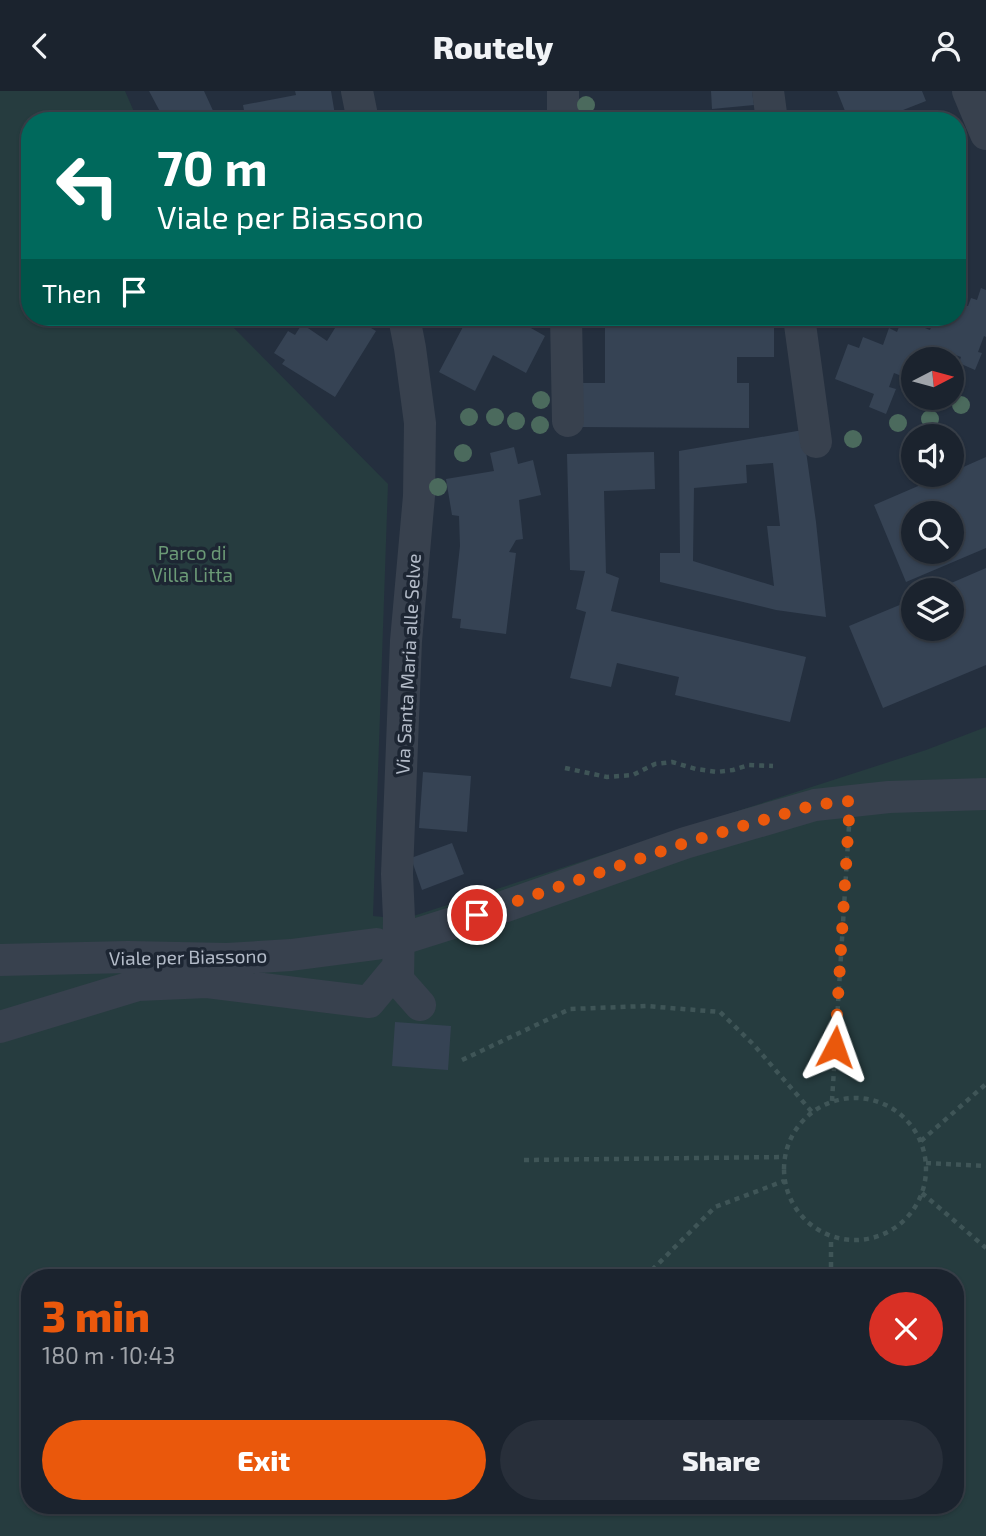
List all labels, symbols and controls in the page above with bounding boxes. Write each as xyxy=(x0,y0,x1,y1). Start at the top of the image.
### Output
icon: back xyxy=(21,27,59,65)
text: Routely xyxy=(433,27,553,65)
icon: person xyxy=(927,27,965,65)
text: 70 m xyxy=(157,137,268,196)
icon: left xyxy=(42,140,133,231)
text: Viale per Biassono xyxy=(157,197,424,235)
icon: arrive xyxy=(115,273,153,311)
text: Then xyxy=(42,277,101,308)
north arrow xyxy=(901,347,964,409)
map controls xyxy=(901,347,964,641)
button: sound xyxy=(901,424,964,487)
button: search xyxy=(901,501,964,564)
park label: Parco di Villa Litta xyxy=(151,541,233,586)
street label: Via Santa Maria alle Selve xyxy=(390,553,425,775)
button: layers xyxy=(901,578,964,641)
pin xyxy=(447,885,507,945)
icon: arrive xyxy=(458,896,496,934)
street label: Viale per Biassono xyxy=(109,944,267,969)
position arrow xyxy=(798,1010,872,1084)
text: 3 min xyxy=(42,1290,150,1340)
button: close xyxy=(869,1292,943,1366)
text: 180 m · 10:43 xyxy=(42,1341,175,1369)
button: Exit xyxy=(42,1420,486,1500)
button: Share xyxy=(500,1420,943,1500)

